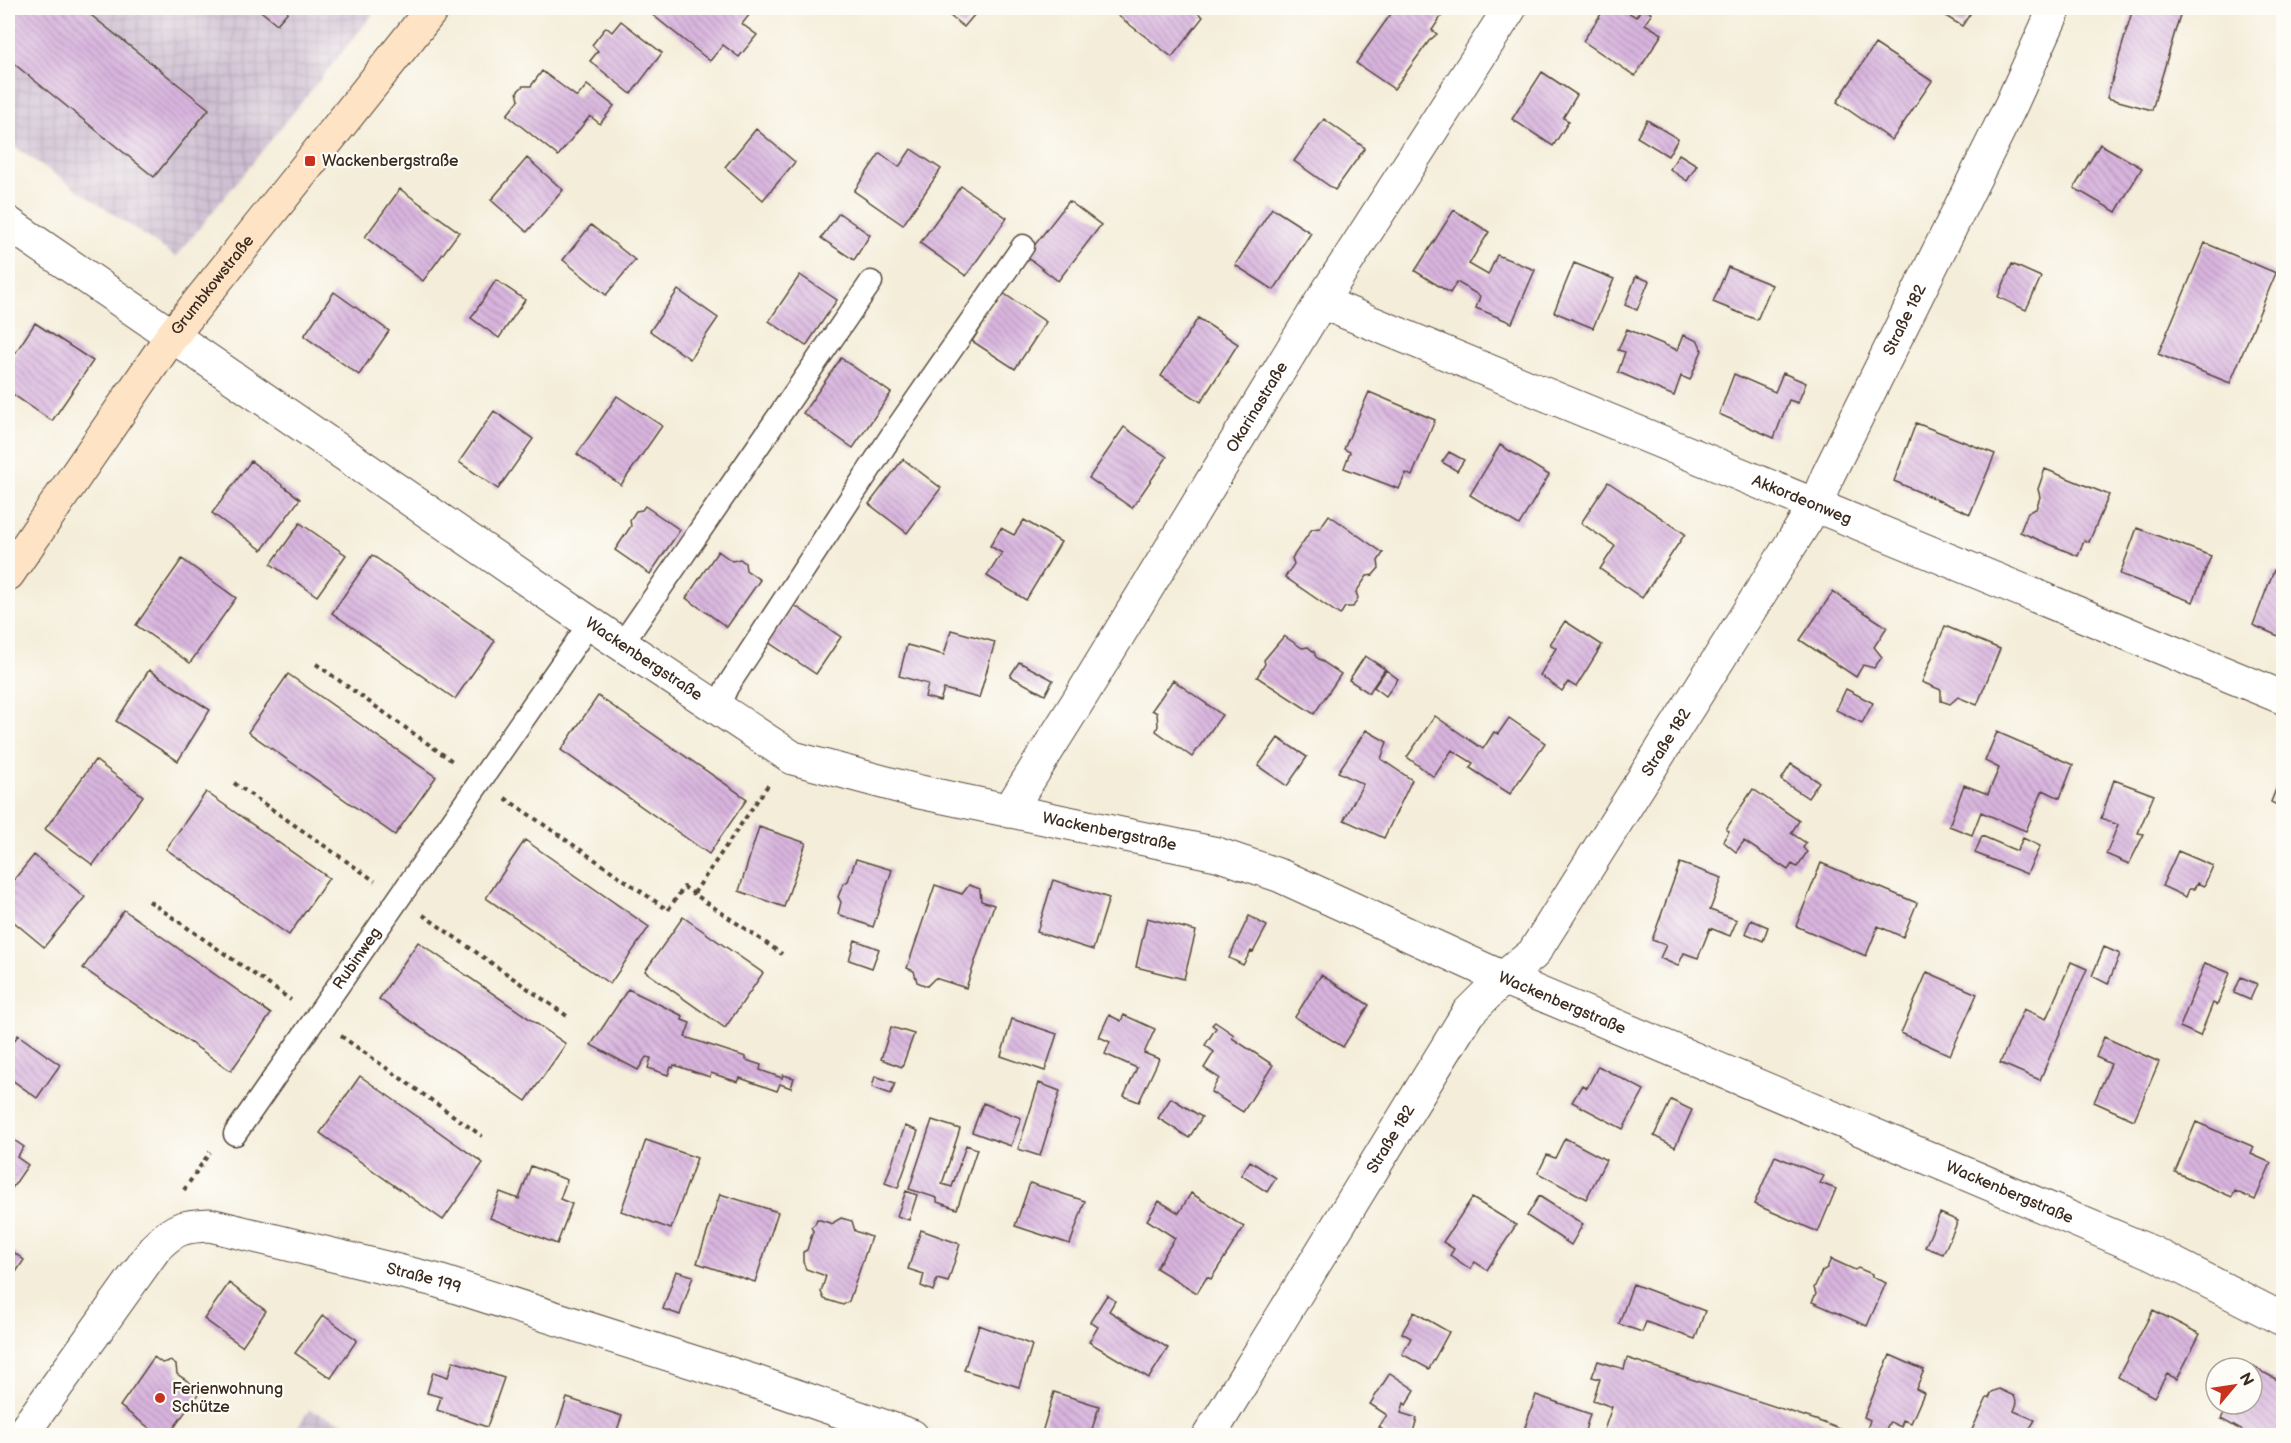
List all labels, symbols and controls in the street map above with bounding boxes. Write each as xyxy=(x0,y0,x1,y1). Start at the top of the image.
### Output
place label: Wackenbergstraße xyxy=(322,152,459,171)
marker: Wackenbergstraße xyxy=(303,154,317,168)
street label: Grumbkowstraße xyxy=(167,231,258,339)
street label: Straße 182 xyxy=(1879,281,1931,359)
street label: Okarinastraße xyxy=(1222,358,1292,456)
street label: Akkordeonweg xyxy=(1749,471,1854,529)
street label: Wackenbergstraße xyxy=(582,613,706,705)
street label: Straße 182 xyxy=(1638,704,1695,780)
street label: Wackenbergstraße xyxy=(1041,808,1179,855)
street label: Rubinweg xyxy=(329,924,385,993)
street label: Wackenbergstraße xyxy=(1495,968,1629,1039)
street label: Straße 182 xyxy=(1363,1101,1419,1177)
street label: Wackenbergstraße xyxy=(1943,1157,2077,1228)
street label: Straße 199 xyxy=(384,1259,464,1297)
north arrow xyxy=(2204,1356,2264,1416)
text: N xyxy=(2235,1370,2257,1389)
place label: Ferienwohnung Schütze xyxy=(172,1380,283,1417)
marker: Ferienwohnung Schütze xyxy=(153,1391,167,1405)

